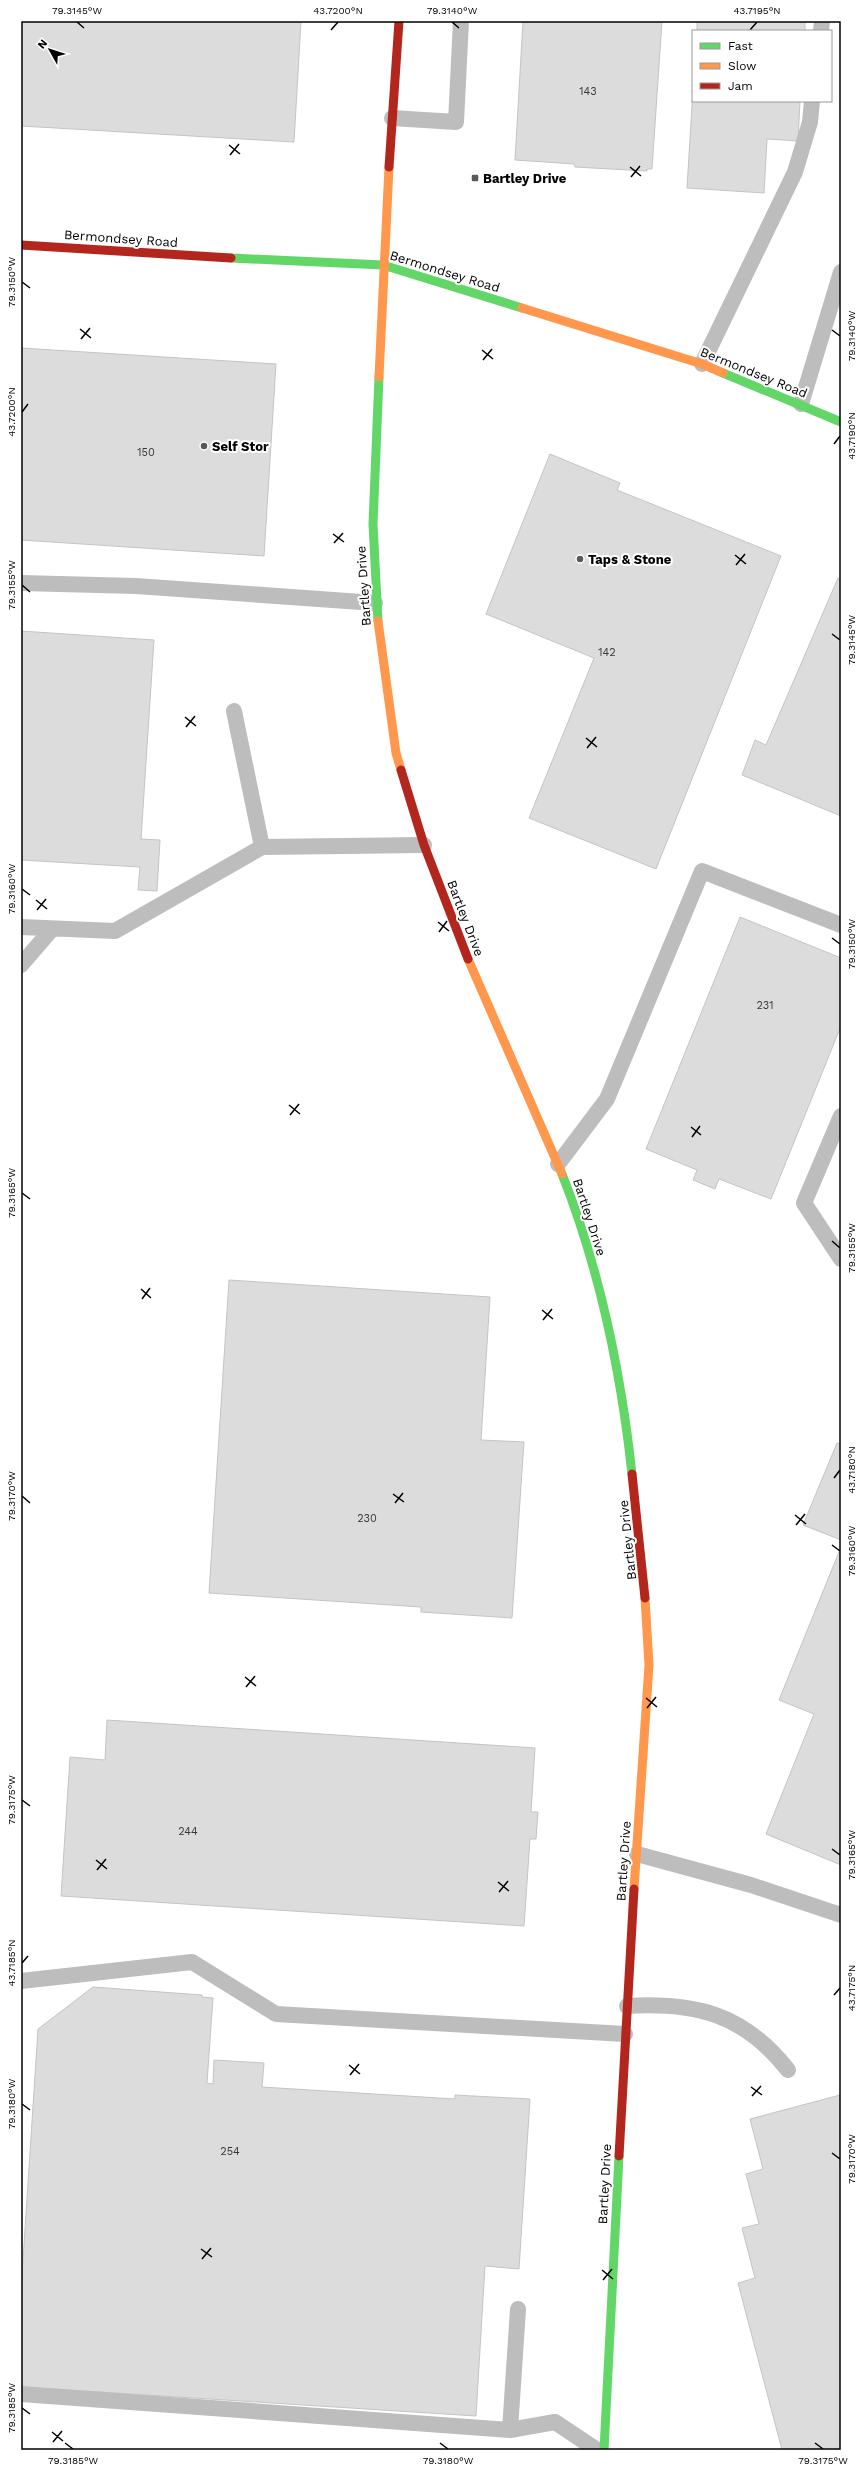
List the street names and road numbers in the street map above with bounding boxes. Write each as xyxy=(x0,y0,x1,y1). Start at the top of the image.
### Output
street label: Bermondsey Road xyxy=(63,227,178,250)
street label: Bermondsey Road xyxy=(388,248,502,295)
street label: Bermondsey Road xyxy=(698,344,810,401)
street label: Bartley Drive xyxy=(353,545,374,627)
street label: Bartley Drive xyxy=(444,878,487,958)
street label: Bartley Drive xyxy=(570,1177,609,1258)
street label: Bartley Drive xyxy=(616,1499,639,1581)
street label: Bartley Drive xyxy=(613,1820,634,1902)
street label: Bartley Drive xyxy=(595,2143,614,2225)

